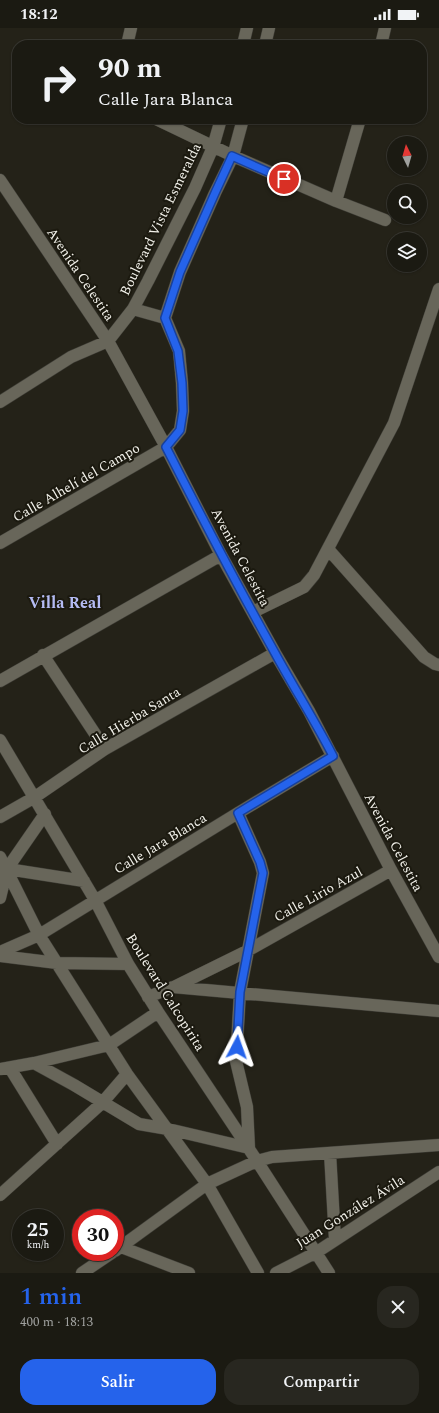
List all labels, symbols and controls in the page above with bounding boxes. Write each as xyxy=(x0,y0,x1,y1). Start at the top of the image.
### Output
text: 18:12 xyxy=(20,3,58,26)
text: 90 m xyxy=(98,47,162,90)
icon: right xyxy=(32,56,84,108)
text: Calle Jara Blanca xyxy=(98,86,233,113)
north arrow xyxy=(387,136,427,176)
map controls xyxy=(387,136,427,272)
street label: Boulevard Vista Esmeralda xyxy=(114,139,207,299)
pin xyxy=(267,162,301,196)
icon: arrive xyxy=(273,168,295,190)
button: search xyxy=(387,184,427,224)
street label: Avenida Celestita xyxy=(41,223,120,325)
button: layers xyxy=(387,232,427,272)
street label: Calle Alhelí del Campo xyxy=(9,437,144,527)
street label: Avenida Celestita xyxy=(206,504,275,610)
district label: Villa Real xyxy=(29,591,101,615)
street label: Calle Hierba Santa xyxy=(74,681,185,759)
street label: Avenida Celestita xyxy=(359,789,428,895)
street label: Calle Jara Blanca xyxy=(110,807,211,880)
street label: Calle Lirio Azul xyxy=(270,861,366,928)
street label: Boulevard Calcopirita xyxy=(121,929,210,1055)
position arrow xyxy=(216,1026,258,1068)
street label: Juan González Ávila xyxy=(292,1169,409,1253)
speed limit sign: 30 xyxy=(72,1209,124,1261)
text: 25 xyxy=(27,1215,49,1245)
text: km/h xyxy=(27,1237,49,1253)
text: 1 min xyxy=(20,1279,82,1315)
button: close xyxy=(377,1286,419,1328)
text: 400 m · 18:13 xyxy=(20,1312,93,1332)
button: Salir xyxy=(20,1359,216,1405)
button: Compartir xyxy=(224,1359,419,1405)

